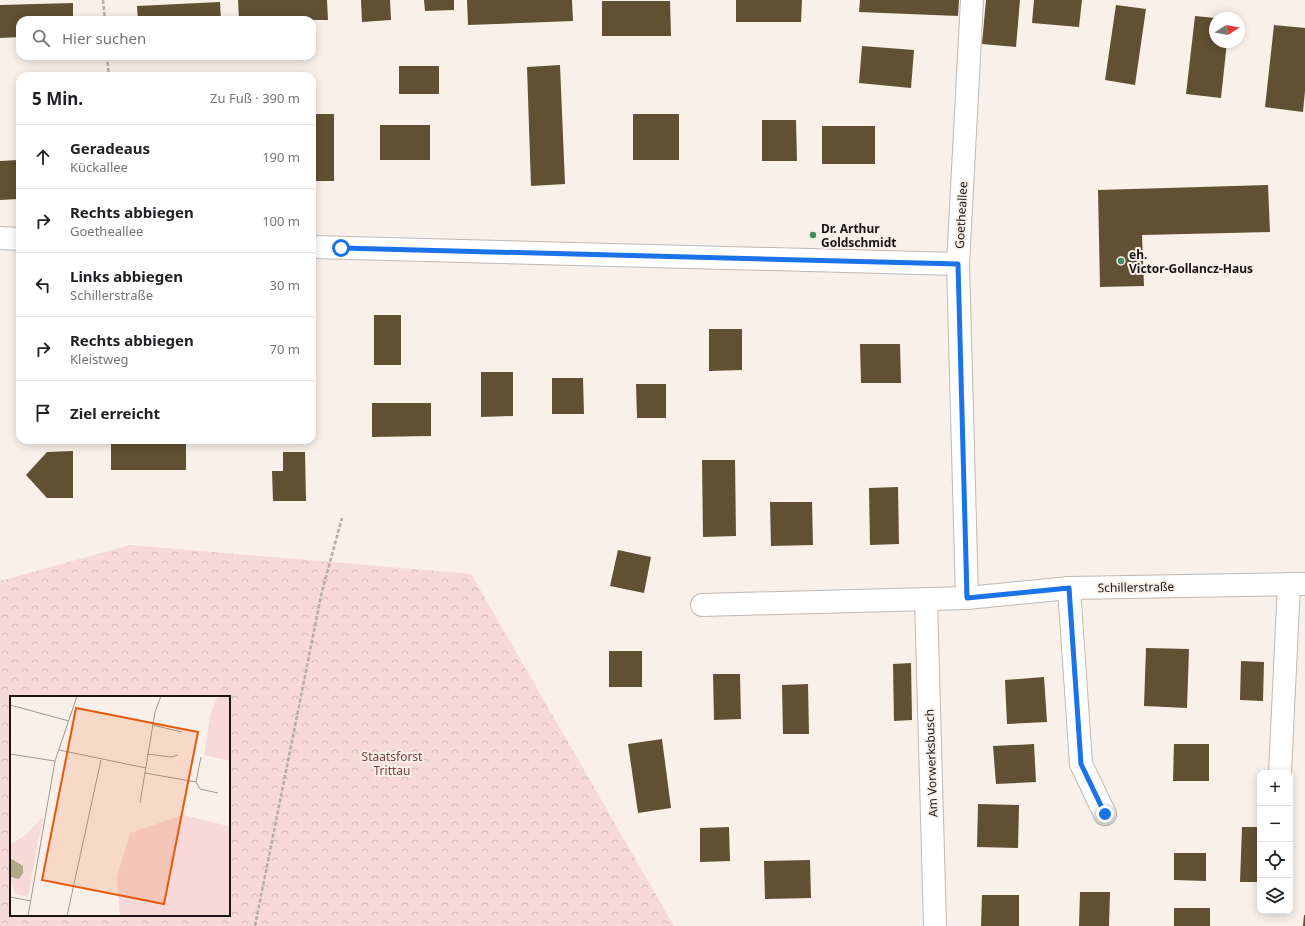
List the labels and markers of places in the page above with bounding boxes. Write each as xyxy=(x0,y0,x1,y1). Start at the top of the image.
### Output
place label: Dr. Arthur Goldschmidt xyxy=(821,220,896,251)
marker: Dr. Arthur Goldschmidt xyxy=(808,230,818,240)
place label: eh. Victor-Gollancz-Haus xyxy=(1129,246,1253,277)
marker: eh. Victor-Gollancz-Haus xyxy=(1116,256,1126,266)

